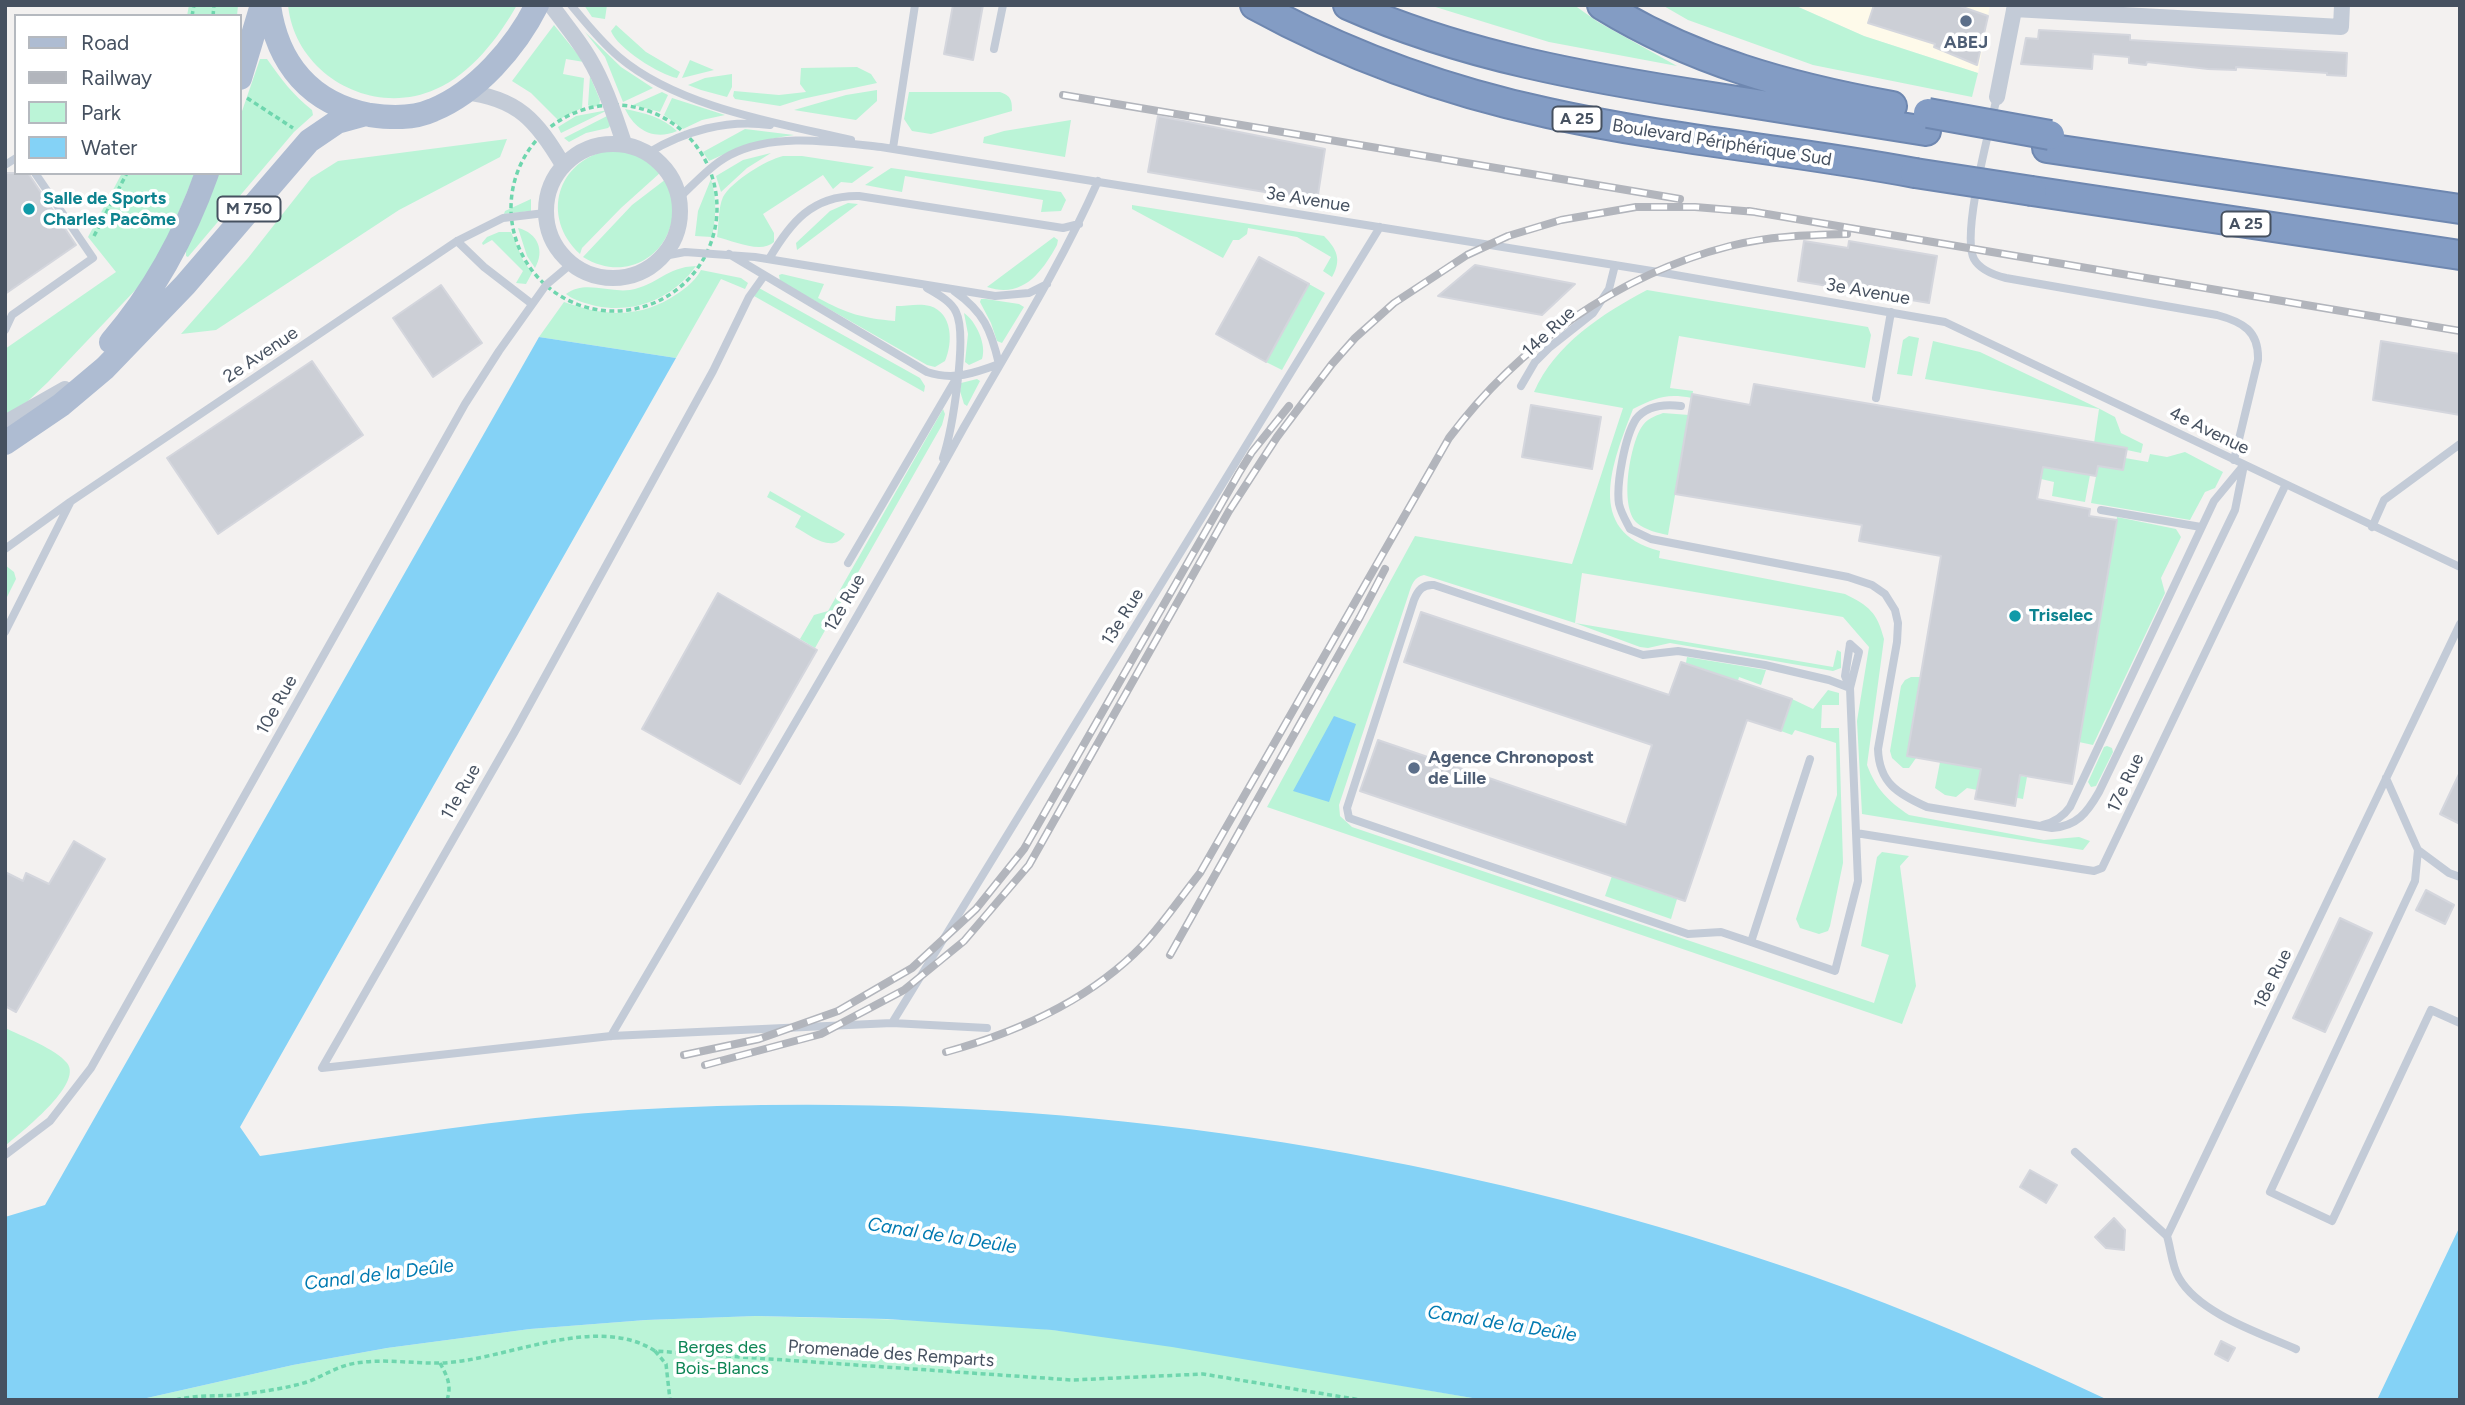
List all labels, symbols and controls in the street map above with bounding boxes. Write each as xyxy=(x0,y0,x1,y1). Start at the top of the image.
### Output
marker: ABEJ xyxy=(1958,13,1974,29)
legend xyxy=(14,14,242,175)
text: Road xyxy=(81,30,129,55)
place label: ABEJ xyxy=(1944,32,1988,54)
text: Railway xyxy=(81,65,152,90)
text: Park xyxy=(81,100,121,125)
road number: A 25 xyxy=(1552,106,1602,132)
street label: Boulevard Périphérique Sud xyxy=(1611,115,1833,171)
text: Water xyxy=(81,135,137,160)
street label: 3e Avenue xyxy=(1264,183,1352,217)
place label: Salle de Sports Charles Pacôme xyxy=(43,188,176,230)
road number: M 750 xyxy=(218,196,280,222)
marker: Salle de Sports Charles Pacôme xyxy=(21,201,37,217)
road number: A 25 xyxy=(2222,212,2270,236)
street label: 3e Avenue xyxy=(1824,274,1912,310)
street label: 14e Rue xyxy=(1518,302,1580,362)
street label: 2e Avenue xyxy=(220,322,302,388)
street label: 4e Avenue xyxy=(2165,402,2253,460)
street label: 12e Rue xyxy=(820,570,870,636)
street label: 13e Rue xyxy=(1097,585,1149,649)
place label: Triselec xyxy=(2029,605,2093,627)
marker: Triselec xyxy=(2007,608,2023,624)
street label: 10e Rue xyxy=(252,672,302,738)
place label: Agence Chronopost de Lille xyxy=(1428,747,1594,790)
street label: 17e Rue xyxy=(2103,750,2149,816)
street label: 11e Rue xyxy=(437,760,485,824)
marker: Agence Chronopost de Lille xyxy=(1406,760,1422,776)
street label: 18e Rue xyxy=(2249,946,2297,1012)
water label: Canal de la Deûle xyxy=(866,1213,1018,1259)
water label: Canal de la Deûle xyxy=(303,1255,455,1295)
water label: Canal de la Deûle xyxy=(1426,1301,1578,1347)
street label: Promenade des Remparts xyxy=(787,1336,995,1372)
park label: Berges des Bois-Blancs xyxy=(675,1337,769,1380)

